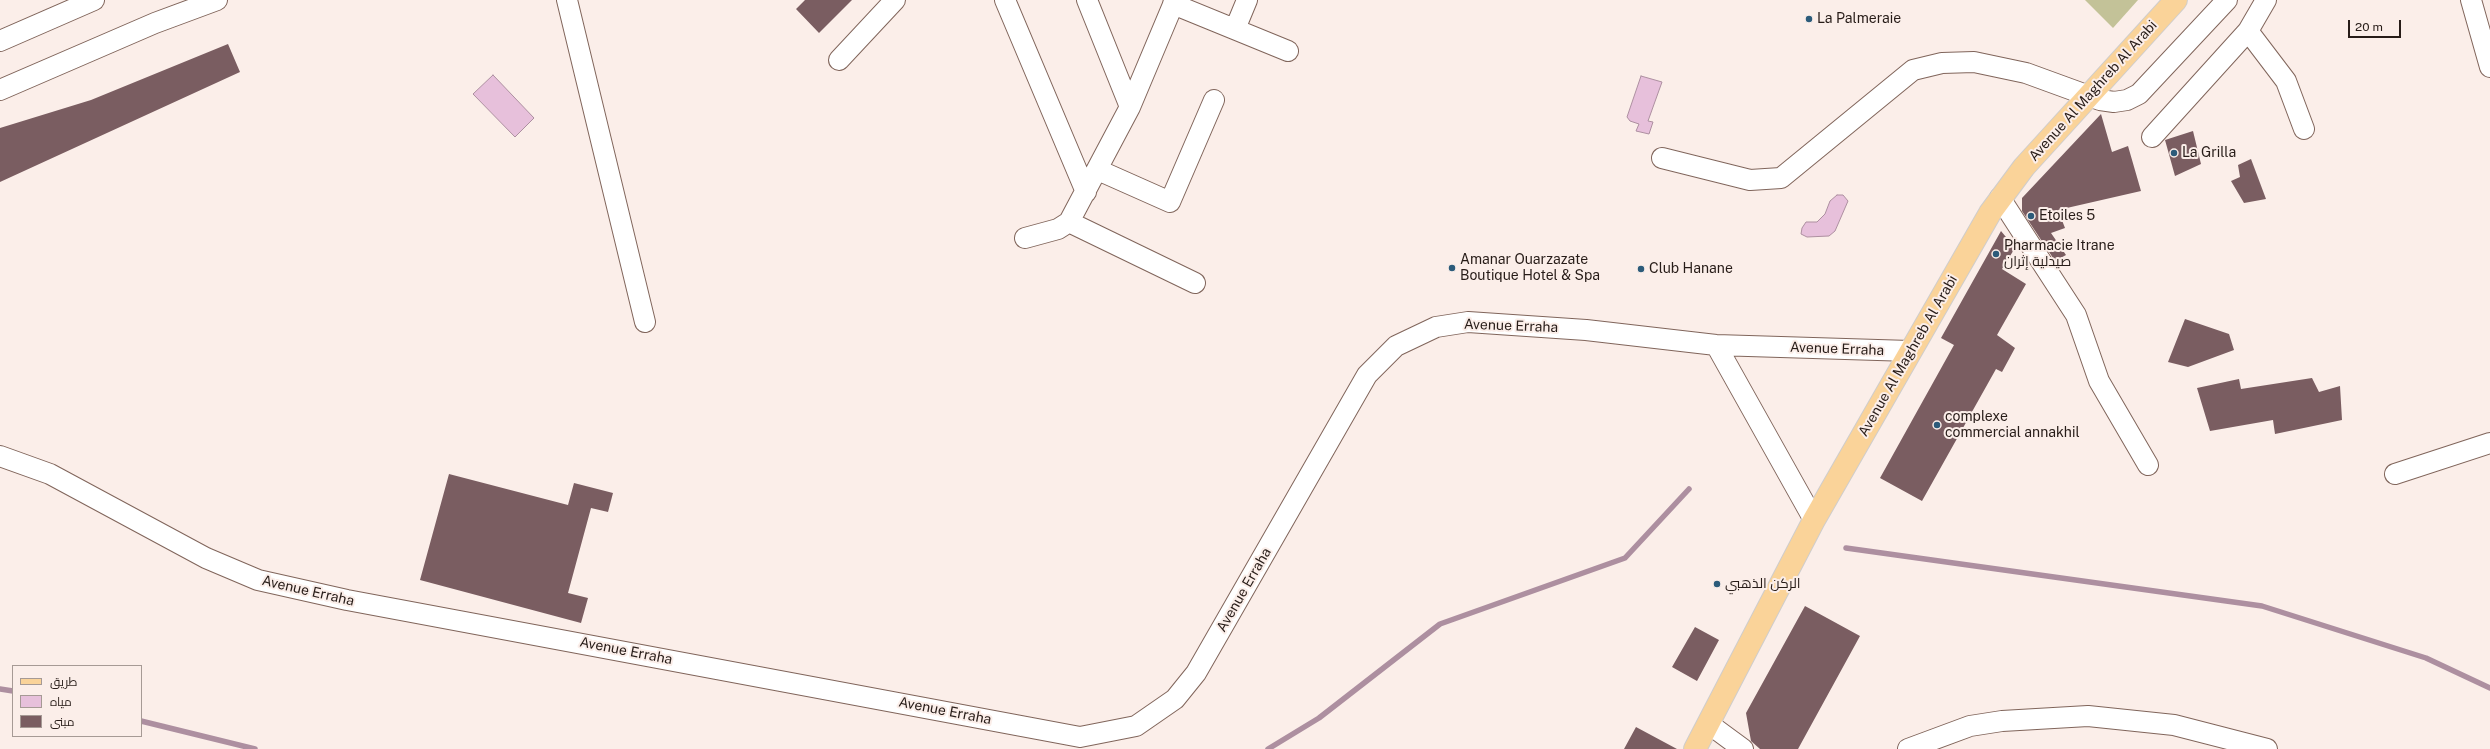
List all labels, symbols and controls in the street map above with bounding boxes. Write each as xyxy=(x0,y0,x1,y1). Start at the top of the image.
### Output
place label: La Palmeraie xyxy=(1817,11,1901,27)
scale bar xyxy=(2350,12,2403,38)
marker: La Palmeraie xyxy=(1804,14,1814,24)
street label: Avenue Al Maghreb Al Arabi xyxy=(2025,17,2161,165)
text: 20 m xyxy=(2355,20,2383,34)
place label: La Grilla xyxy=(2182,145,2236,161)
marker: La Grilla xyxy=(2169,148,2179,158)
place label: Etoiles 5 xyxy=(2039,208,2095,224)
marker: Etoiles 5 xyxy=(2026,211,2036,221)
place label: Pharmacie Itrane صيدلية إثران xyxy=(2004,238,2115,270)
marker: Pharmacie Itrane صيدلية إثران xyxy=(1991,249,2001,259)
place label: Amanar Ouarzazate Boutique Hotel & Spa xyxy=(1460,252,1600,284)
place label: Club Hanane xyxy=(1649,261,1733,277)
marker: Amanar Ouarzazate Boutique Hotel & Spa xyxy=(1447,263,1457,273)
marker: Club Hanane xyxy=(1636,264,1646,274)
street label: Avenue Al Maghreb Al Arabi xyxy=(1855,272,1961,440)
street label: Avenue Erraha xyxy=(1464,316,1558,336)
street label: Avenue Erraha xyxy=(1790,339,1884,359)
place label: complexe commercial annakhil xyxy=(1945,409,2080,442)
marker: complexe commercial annakhil xyxy=(1932,420,1942,430)
street label: Avenue Erraha xyxy=(1213,545,1275,635)
street label: Avenue Erraha xyxy=(260,572,356,610)
place label: الركن الذهبي xyxy=(1725,576,1801,592)
marker: الركن الذهبي xyxy=(1712,579,1722,589)
street label: Avenue Erraha xyxy=(578,634,674,668)
legend xyxy=(12,665,142,737)
text: طريق xyxy=(50,675,77,689)
street label: Avenue Erraha xyxy=(897,694,993,728)
text: مياه xyxy=(50,695,72,709)
text: مبنى xyxy=(50,715,75,729)

